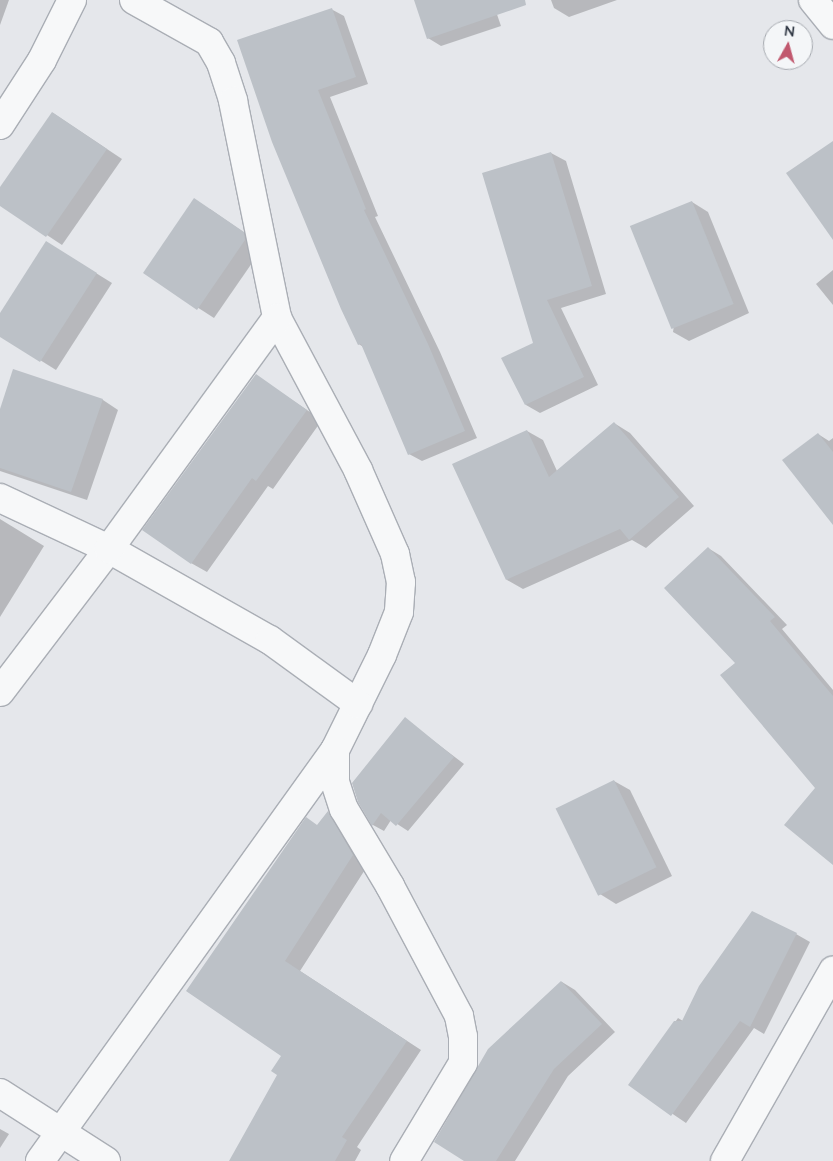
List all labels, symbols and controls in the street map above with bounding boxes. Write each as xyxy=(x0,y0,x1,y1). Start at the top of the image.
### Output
north arrow xyxy=(763,20,813,70)
text: N xyxy=(783,22,796,40)

